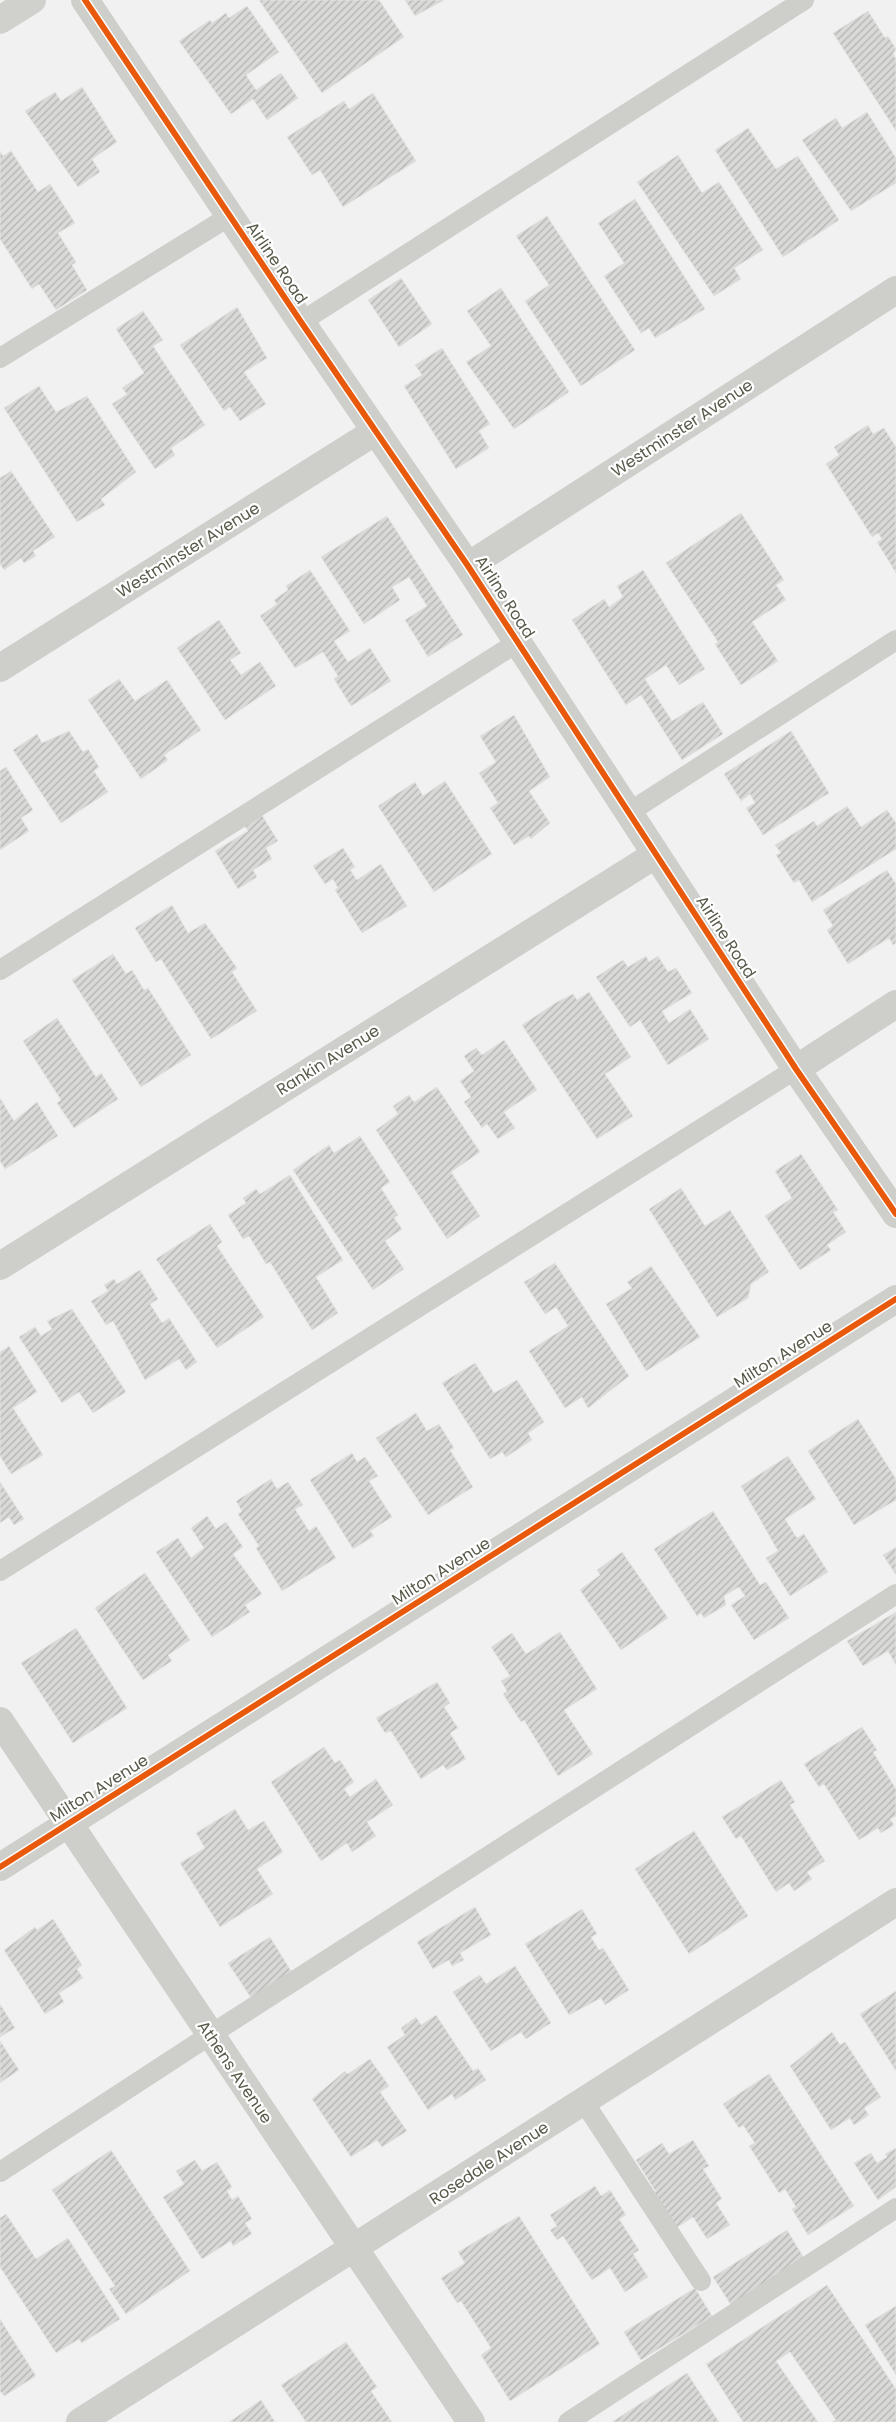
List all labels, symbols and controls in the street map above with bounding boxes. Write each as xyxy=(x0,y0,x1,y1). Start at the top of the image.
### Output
street label: Airline Road xyxy=(241,217,313,309)
street label: Westminster Avenue xyxy=(607,373,757,483)
street label: Westminster Avenue xyxy=(112,497,264,603)
street label: Airline Road xyxy=(470,551,540,643)
street label: Airline Road xyxy=(691,891,761,983)
street label: Rankin Avenue xyxy=(272,1019,384,1101)
street label: Milton Avenue xyxy=(729,1314,837,1394)
street label: Milton Avenue xyxy=(387,1531,495,1611)
street label: Milton Avenue xyxy=(45,1748,153,1828)
street label: Athens Avenue xyxy=(192,2016,278,2128)
street label: Rosedale Avenue xyxy=(425,2116,553,2210)

